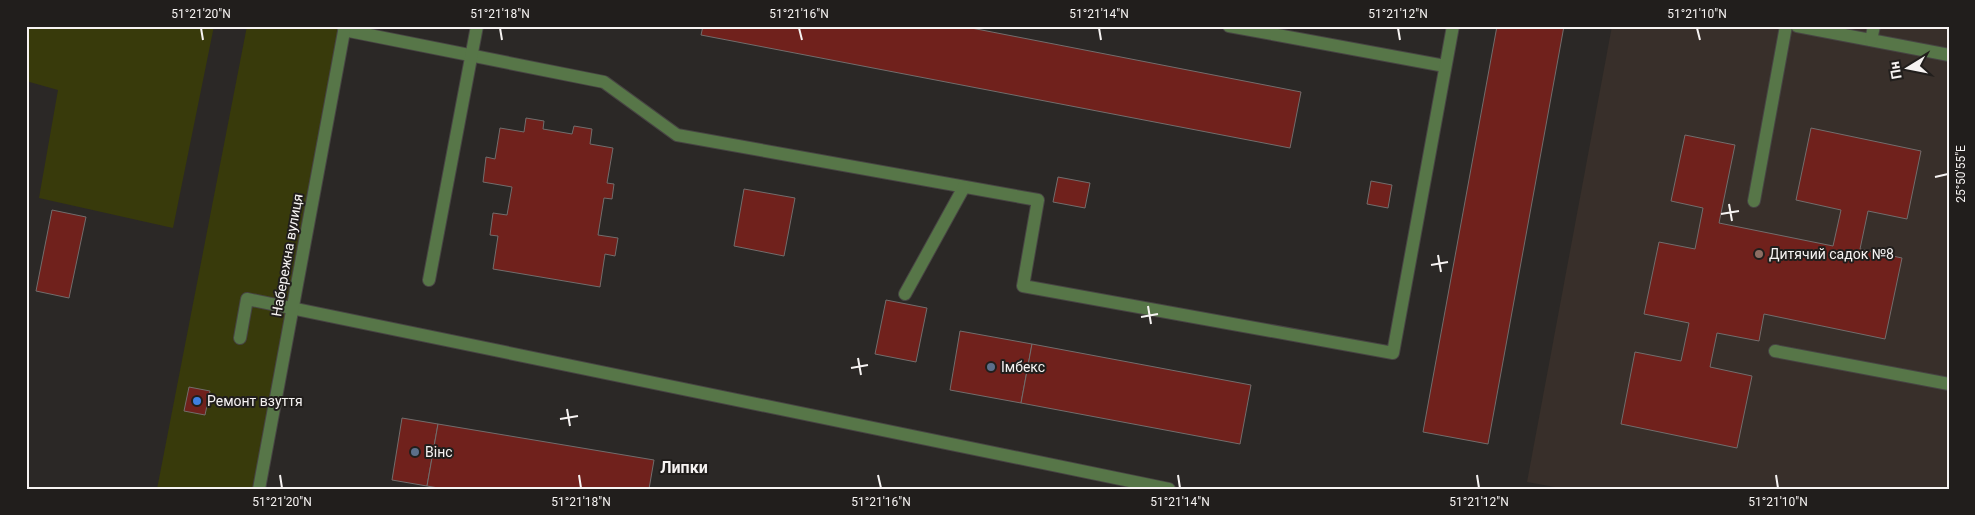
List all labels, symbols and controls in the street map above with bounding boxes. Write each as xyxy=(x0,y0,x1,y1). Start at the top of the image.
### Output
text: 51°21'20"N xyxy=(171,7,231,21)
text: 51°21'18"N xyxy=(470,7,530,21)
text: 51°21'16"N xyxy=(769,7,829,21)
text: 51°21'14"N xyxy=(1069,7,1129,21)
text: 51°21'12"N xyxy=(1368,7,1428,21)
text: 51°21'10"N xyxy=(1667,7,1727,21)
north arrow xyxy=(1882,42,1932,92)
text: Пн xyxy=(1886,60,1905,80)
text: 25°50'55"E xyxy=(1954,145,1968,203)
street label: Набережна вулиця xyxy=(268,192,306,318)
place label: Дитячий садок №8 xyxy=(1769,246,1894,262)
marker: Дитячий садок №8 xyxy=(1753,248,1765,260)
place label: Імбекс xyxy=(1001,359,1045,375)
marker: Імбекс xyxy=(985,361,997,373)
place label: Ремонт взуття xyxy=(207,393,303,409)
marker: Ремонт взуття xyxy=(191,395,203,407)
place label: Вінс xyxy=(425,444,453,460)
marker: Вінс xyxy=(409,446,421,458)
district label: Липки xyxy=(660,458,708,477)
text: 51°21'20"N xyxy=(252,495,312,509)
text: 51°21'18"N xyxy=(551,495,611,509)
text: 51°21'16"N xyxy=(851,495,911,509)
text: 51°21'14"N xyxy=(1150,495,1210,509)
text: 51°21'12"N xyxy=(1449,495,1509,509)
text: 51°21'10"N xyxy=(1748,495,1808,509)

